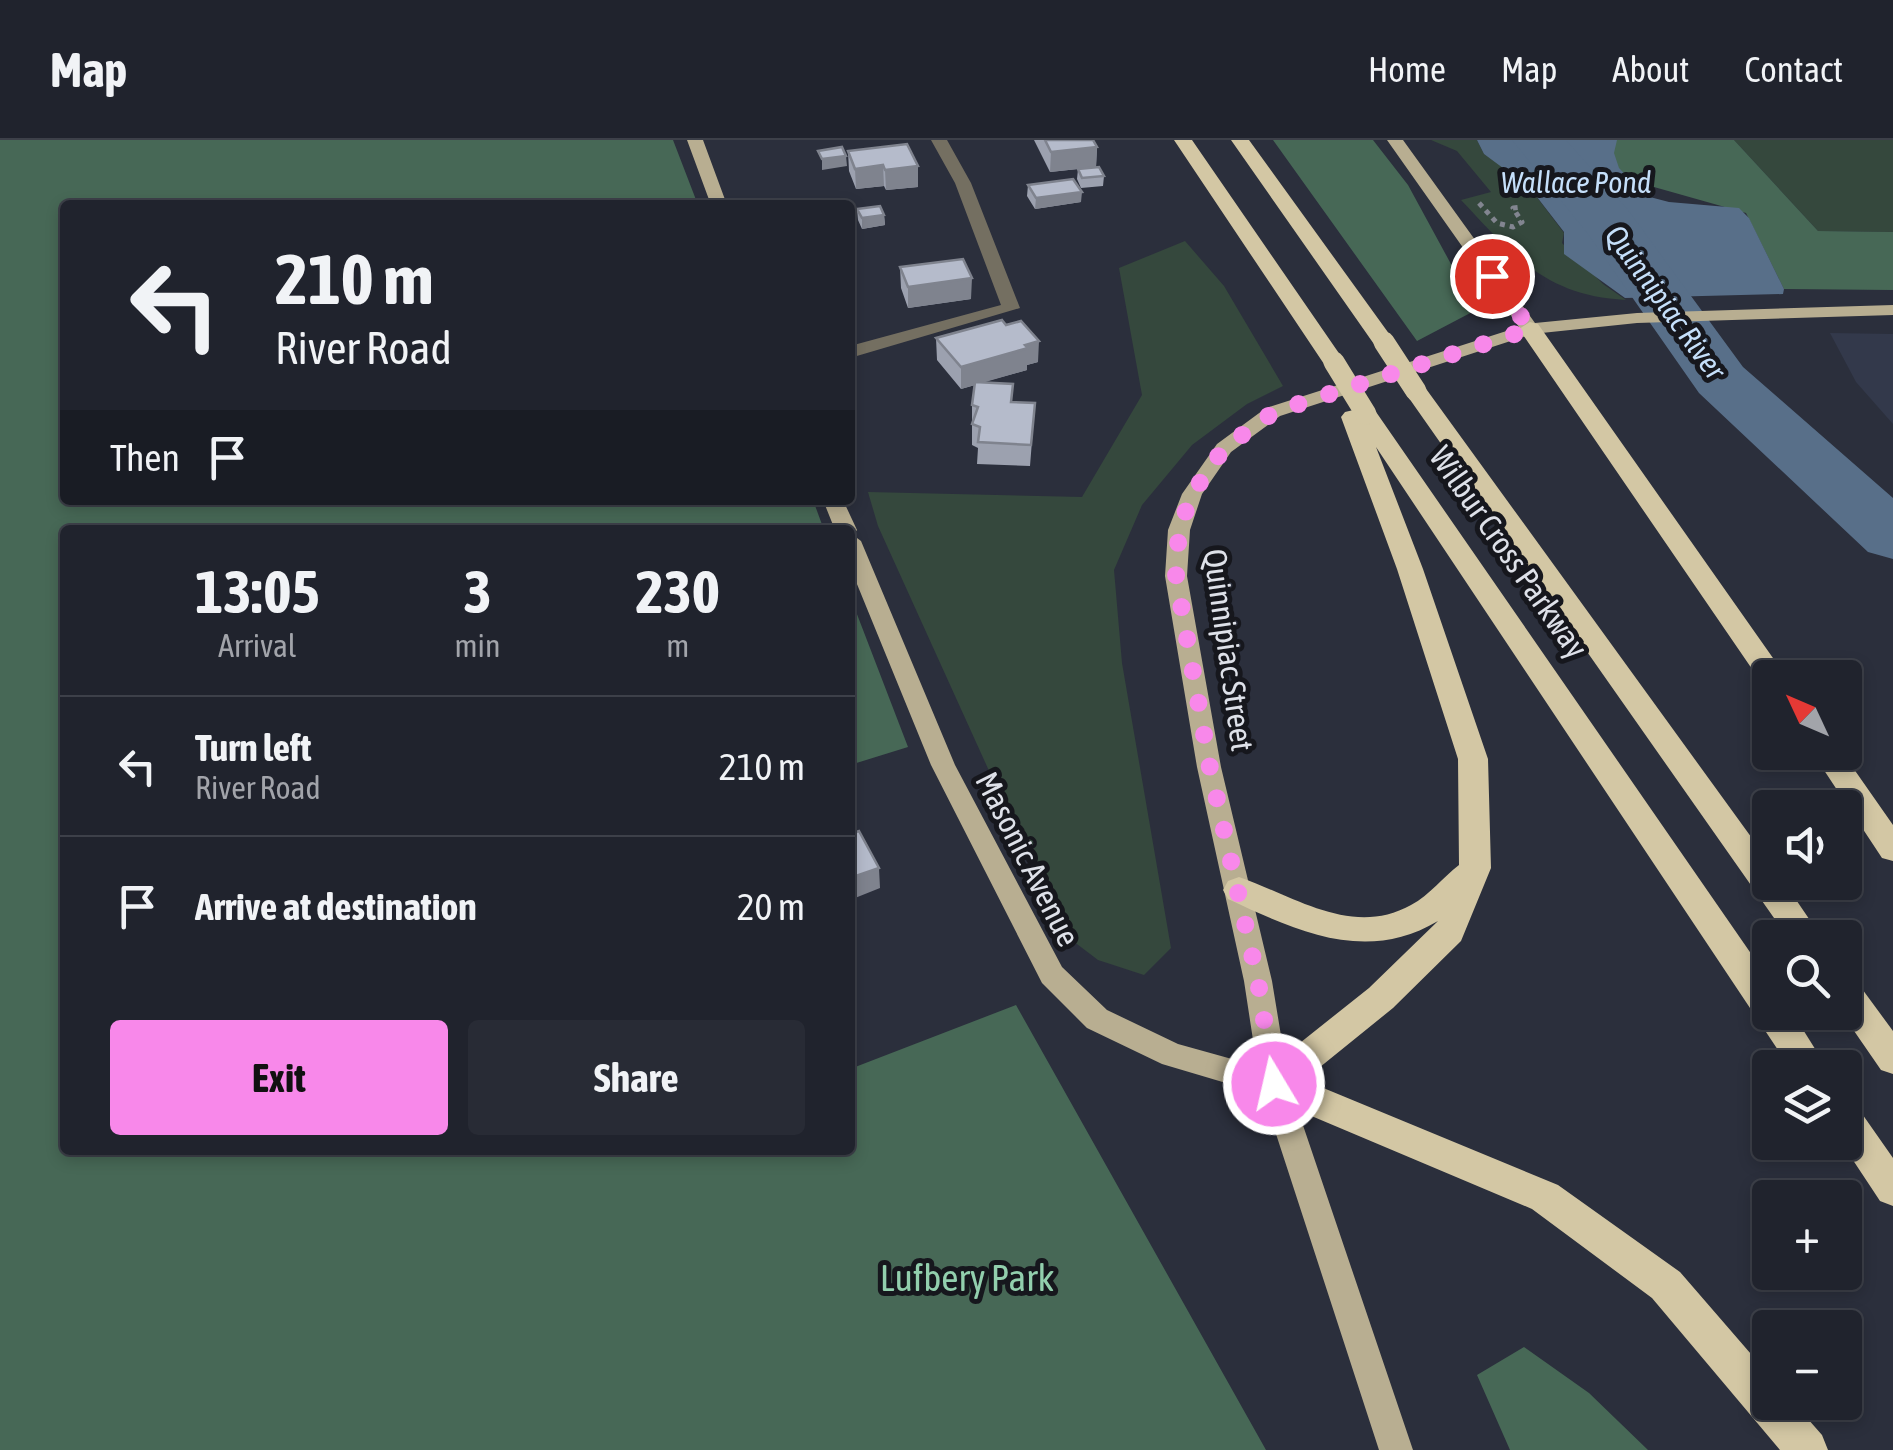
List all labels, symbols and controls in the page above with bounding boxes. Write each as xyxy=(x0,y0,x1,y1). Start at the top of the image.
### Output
text: Map xyxy=(50,42,127,97)
text: Home xyxy=(1368,49,1446,89)
text: Map xyxy=(1501,49,1557,89)
text: About xyxy=(1612,49,1689,89)
text: Contact xyxy=(1744,49,1843,89)
water label: Wallace Pond xyxy=(1501,165,1651,199)
water label: Quinnipiac River xyxy=(1599,219,1734,386)
pin xyxy=(1450,234,1535,319)
text: 210 m xyxy=(275,239,434,319)
icon: left xyxy=(110,240,240,370)
icon: arrive xyxy=(1465,249,1520,304)
text: River Road xyxy=(275,322,452,374)
icon: arrive xyxy=(200,430,255,485)
text: Then xyxy=(110,436,180,479)
street label: Wilbur Cross Parkway xyxy=(1422,439,1596,665)
street label: Quinnipiac Street xyxy=(1197,547,1261,753)
text: 13:05 xyxy=(195,557,320,626)
text: 3 xyxy=(463,557,492,626)
text: 230 xyxy=(635,557,720,626)
text: Arrival xyxy=(218,627,296,664)
text: min xyxy=(455,627,500,664)
text: m xyxy=(666,627,689,664)
north arrow xyxy=(1752,660,1862,770)
map controls xyxy=(1752,660,1862,1420)
text: Turn left xyxy=(195,726,311,769)
icon: left xyxy=(110,739,165,794)
text: 210 m xyxy=(719,745,805,788)
street label: Masonic Avenue xyxy=(968,766,1088,952)
text: River Road xyxy=(195,769,321,806)
button: sound xyxy=(1752,790,1862,900)
icon: arrive xyxy=(110,879,165,934)
text: Arrive at destination xyxy=(195,885,477,928)
text: 20 m xyxy=(737,885,805,928)
button: search xyxy=(1752,920,1862,1030)
button: Exit xyxy=(110,1020,448,1135)
button: Share xyxy=(468,1020,805,1135)
position arrow xyxy=(1222,1032,1326,1136)
button: layers xyxy=(1752,1050,1862,1160)
button: + xyxy=(1752,1180,1862,1290)
park label: Lufbery Park xyxy=(880,1256,1054,1299)
button: − xyxy=(1752,1310,1862,1420)

